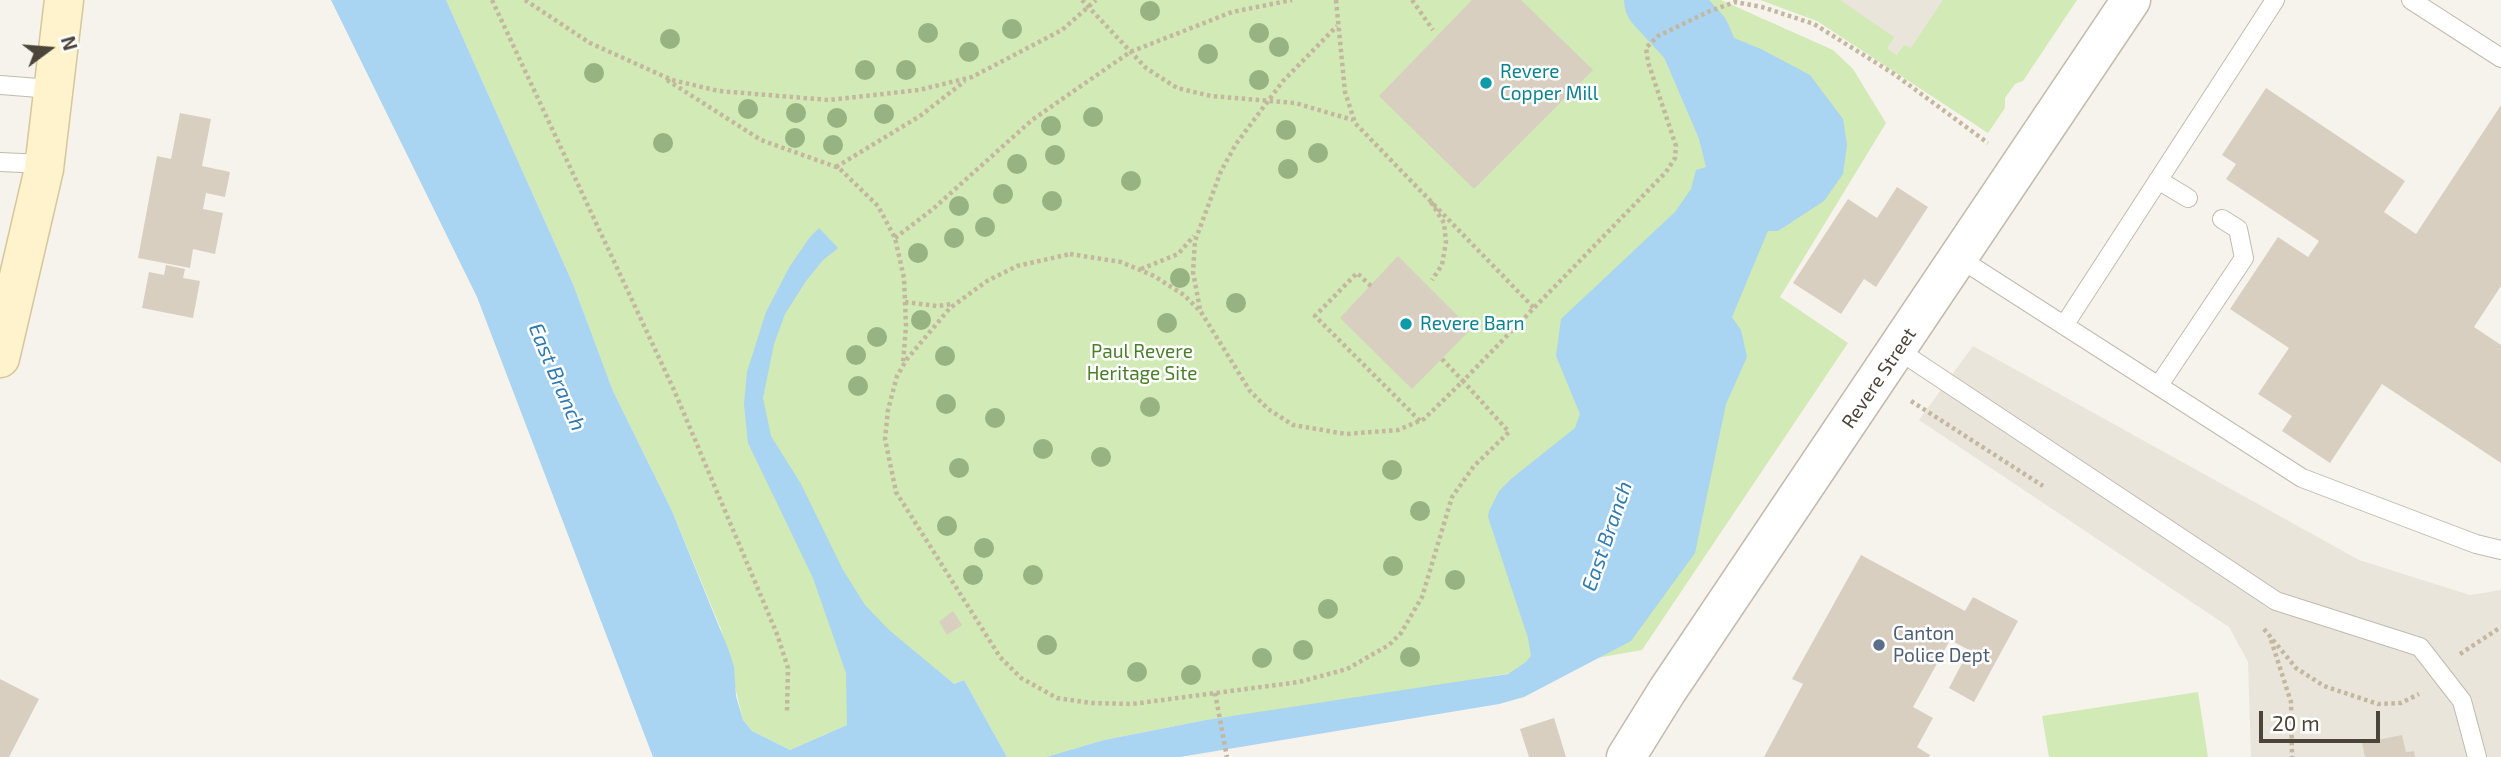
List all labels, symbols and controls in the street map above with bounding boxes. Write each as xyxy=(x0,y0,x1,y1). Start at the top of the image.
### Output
north arrow xyxy=(14,14,84,84)
text: N xyxy=(57,33,83,53)
place label: Revere Copper Mill xyxy=(1500,61,1598,105)
marker: Revere Copper Mill xyxy=(1478,75,1494,91)
place label: Revere Barn xyxy=(1420,313,1525,335)
marker: Revere Barn xyxy=(1398,316,1414,332)
water label: East Branch xyxy=(523,319,591,435)
street label: Revere Street xyxy=(1837,323,1921,433)
park label: Paul Revere Heritage Site xyxy=(1087,341,1197,385)
water label: East Branch xyxy=(1576,478,1638,594)
place label: Canton Police Dept xyxy=(1893,623,1990,667)
marker: Canton Police Dept xyxy=(1871,637,1887,653)
scale bar xyxy=(2263,698,2384,742)
text: 20 m xyxy=(2272,710,2320,735)

